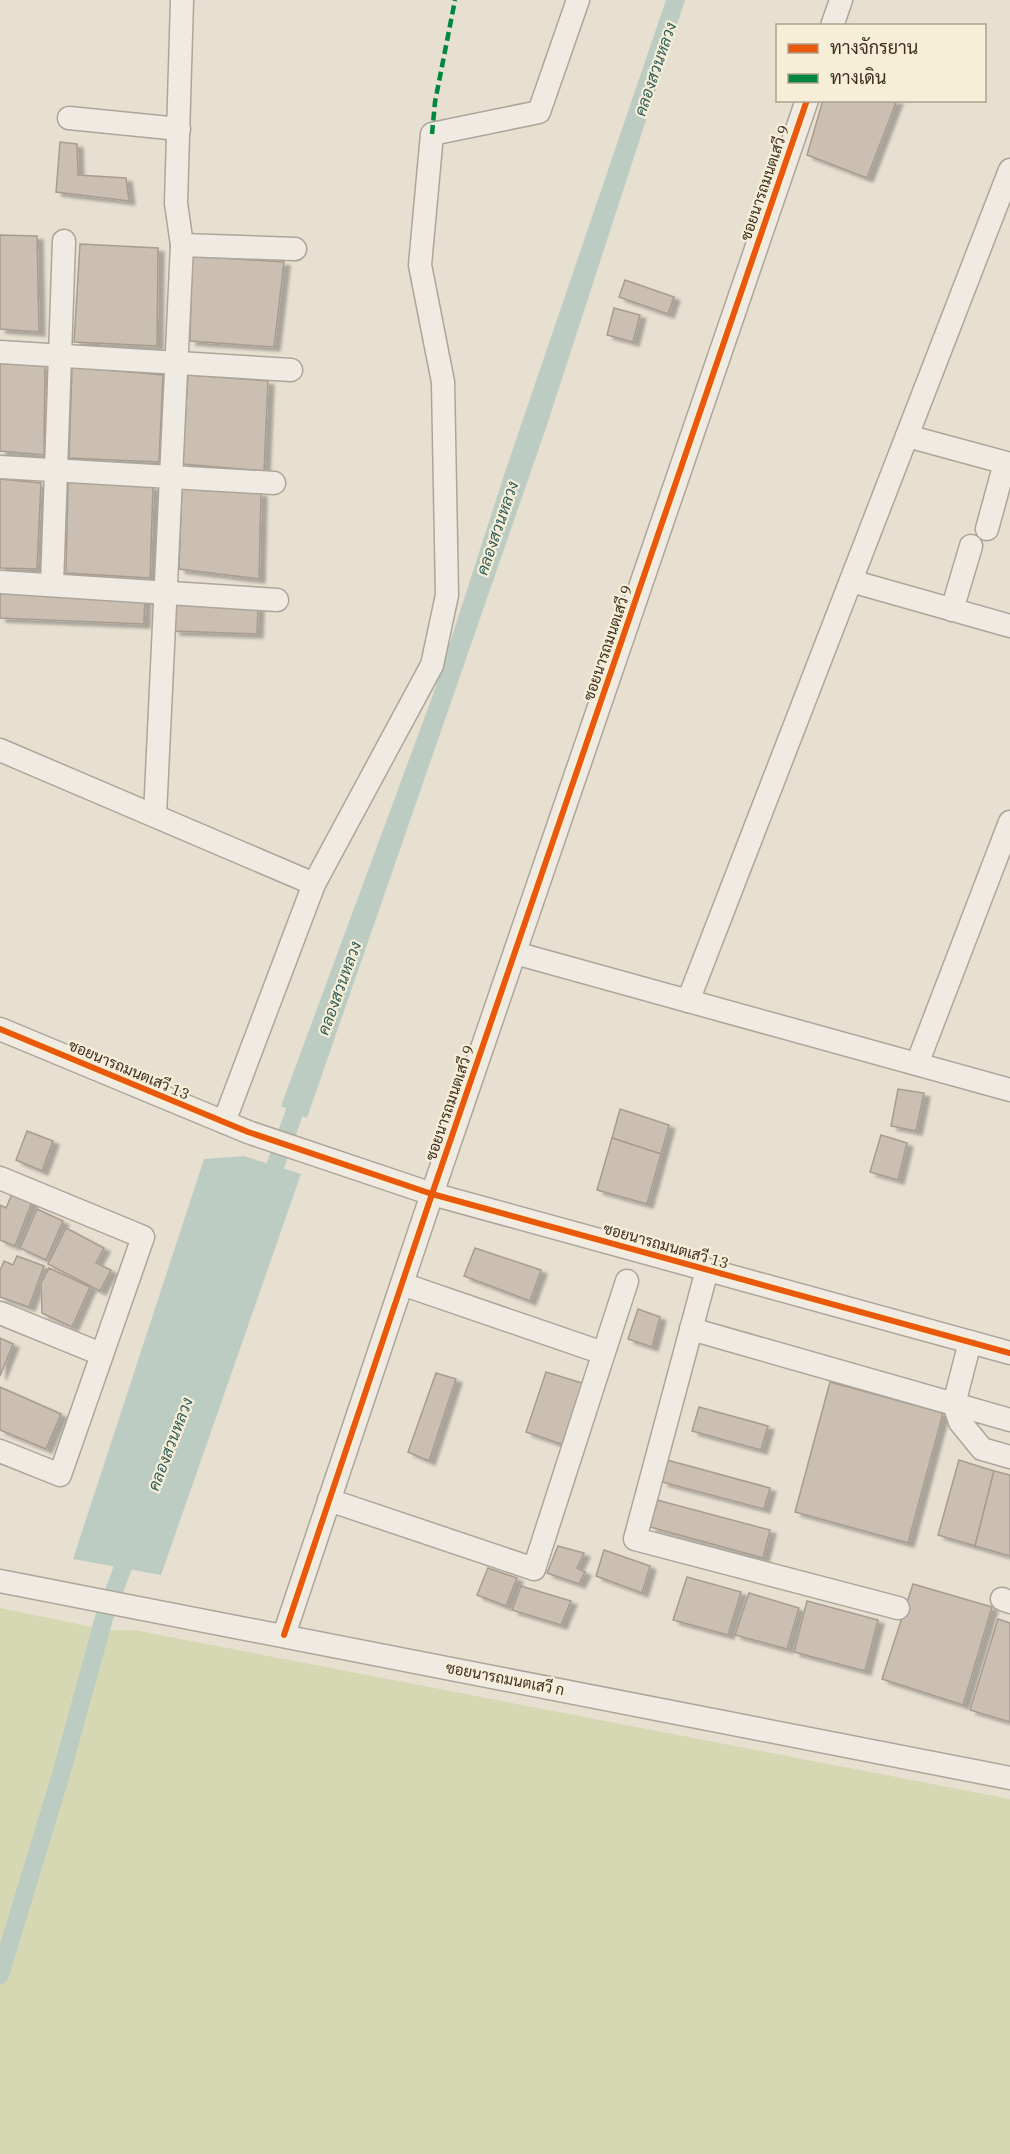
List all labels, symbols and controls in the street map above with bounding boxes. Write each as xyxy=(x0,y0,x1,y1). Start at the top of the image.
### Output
water label: คลองสวนหลวง xyxy=(630,19,680,119)
legend xyxy=(776,24,986,102)
text: ทางจักรยาน xyxy=(830,36,918,59)
text: ทางเดิน xyxy=(830,66,886,89)
street label: ซอยนารถมนตเสวี 9 xyxy=(736,123,793,243)
water label: คลองสวนหลวง xyxy=(472,478,522,578)
street label: ซอยนารถมนตเสวี 9 xyxy=(579,583,636,703)
water label: คลองสวนหลวง xyxy=(313,938,365,1038)
street label: ซอยนารถมนตเสวี 13 xyxy=(66,1035,193,1104)
street label: ซอยนารถมนตเสวี 9 xyxy=(421,1043,478,1163)
street label: ซอยนารถมนตเสวี 13 xyxy=(601,1218,731,1273)
water label: คลองสวนหลวง xyxy=(143,1395,197,1493)
street label: ซอยนารถมนตเสวี ก xyxy=(444,1658,566,1699)

